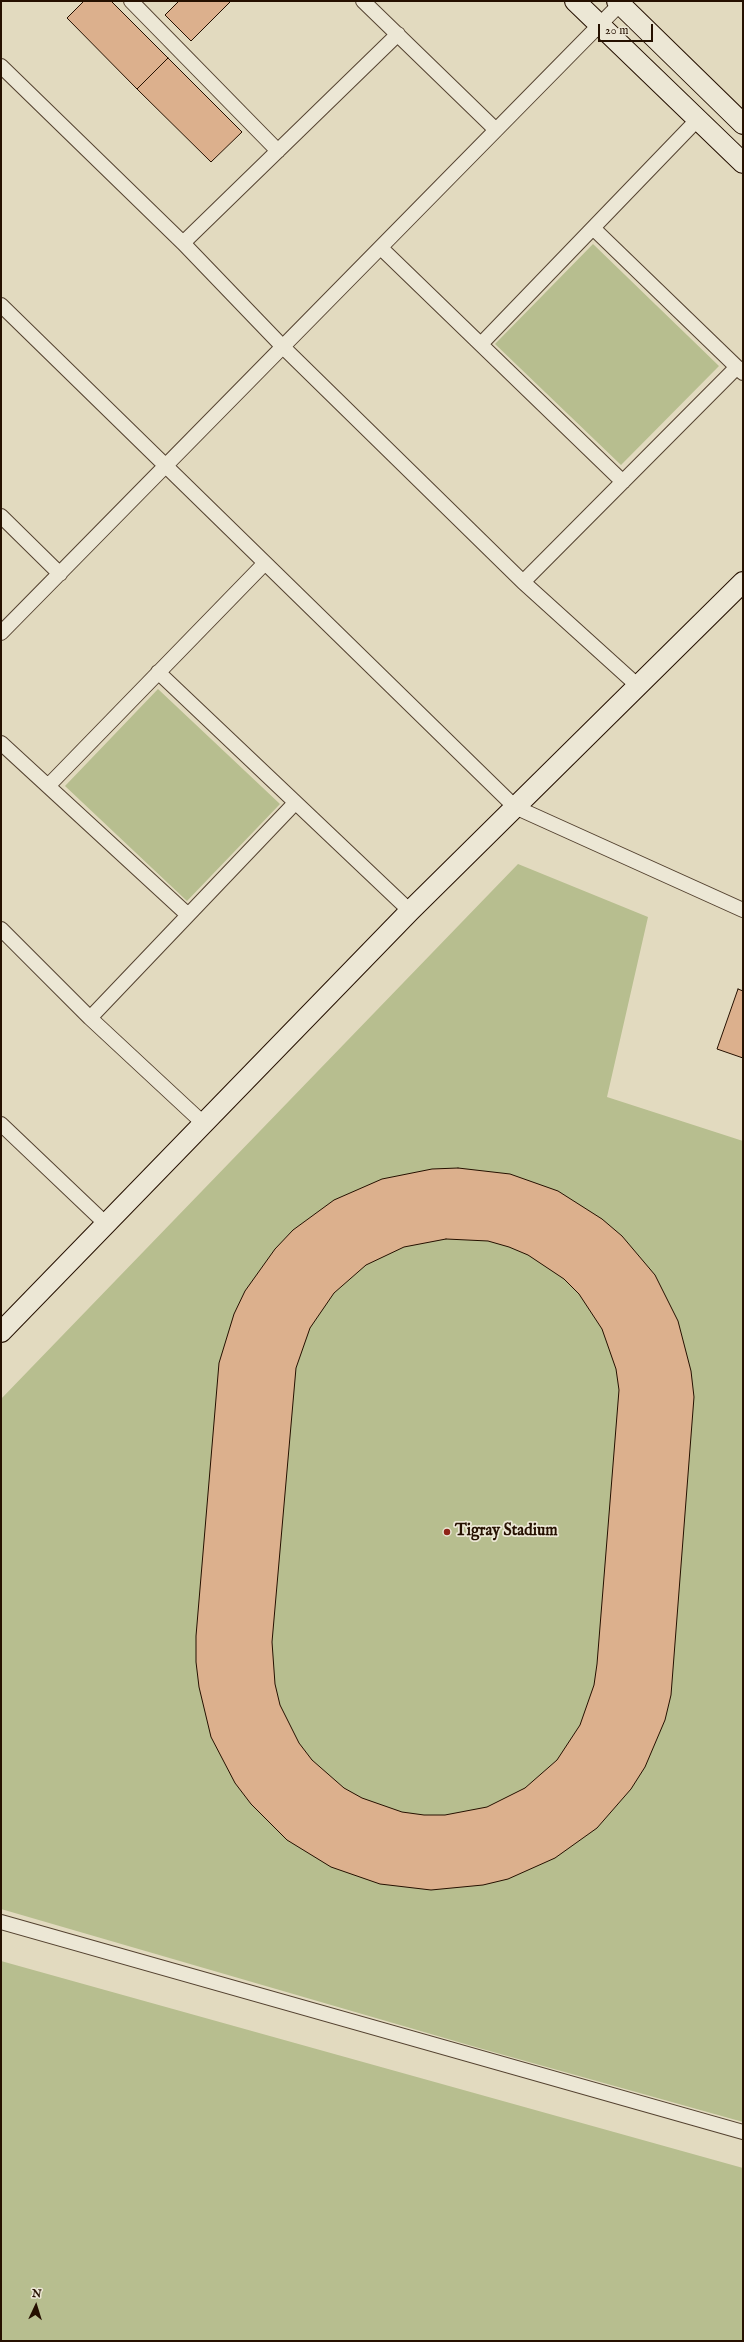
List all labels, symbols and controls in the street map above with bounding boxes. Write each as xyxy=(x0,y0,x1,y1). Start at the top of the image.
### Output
scale bar xyxy=(600,16,655,42)
text: 20 m xyxy=(605,23,628,38)
place label: Tigray Stadium xyxy=(455,1522,558,1542)
marker: Tigray Stadium xyxy=(442,1527,452,1537)
north arrow xyxy=(16,2286,56,2326)
text: N xyxy=(32,2287,42,2301)

